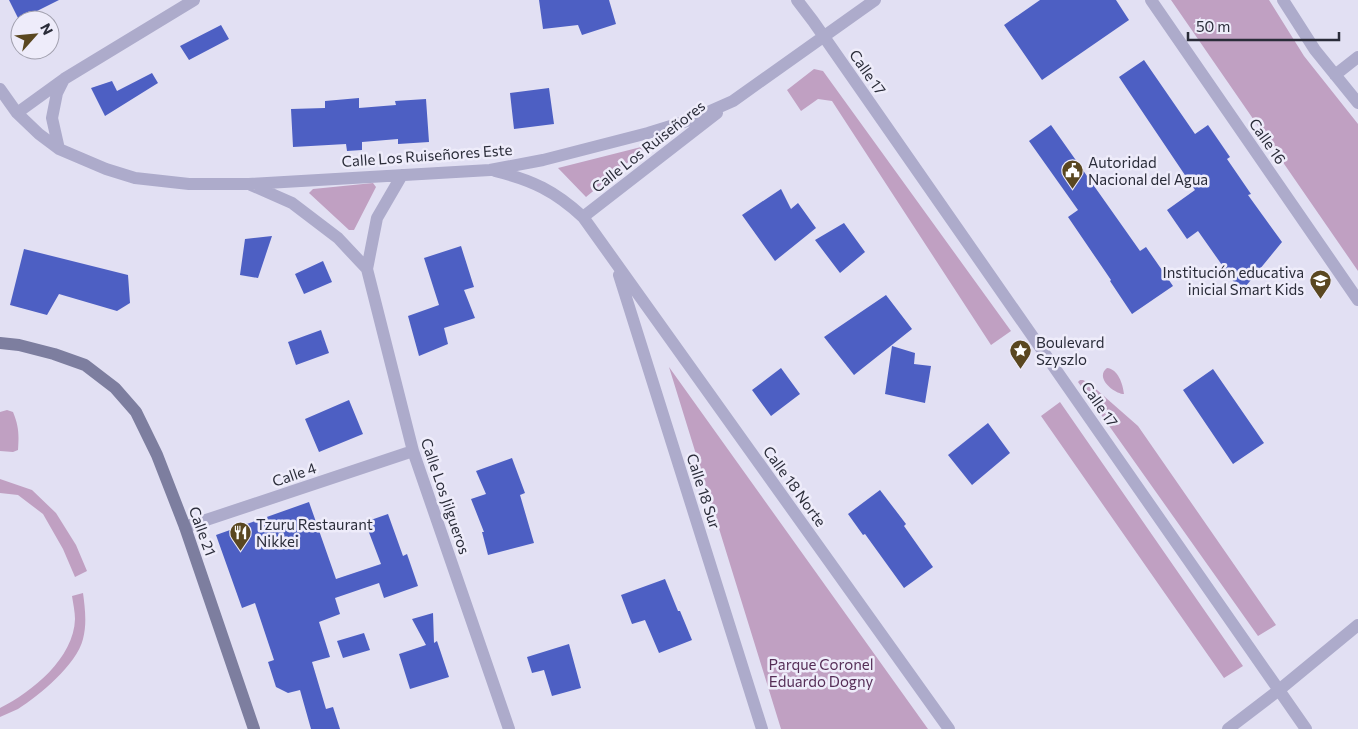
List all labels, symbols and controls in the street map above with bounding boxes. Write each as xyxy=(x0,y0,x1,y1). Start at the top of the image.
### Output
north arrow xyxy=(10,10,60,60)
scale bar xyxy=(1188,10,1339,42)
text: 50 m xyxy=(1196,17,1230,35)
text: N xyxy=(37,20,57,37)
street label: Calle 17 xyxy=(846,46,890,98)
street label: Calle Los Ruiseñores xyxy=(588,96,708,196)
street label: Calle 16 xyxy=(1246,115,1290,167)
street label: Calle Los Ruiseñores Este xyxy=(341,140,513,170)
place label: Autoridad Nacional del Agua xyxy=(1088,153,1208,188)
public building icon: Autoridad Nacional del Agua xyxy=(1060,159,1084,190)
place label: Institución educativa inicial Smart Kids xyxy=(1163,263,1304,298)
school or university icon: Institución educativa inicial Smart Kids xyxy=(1308,269,1332,300)
place label: Boulevard Szyszlo xyxy=(1036,333,1104,368)
place icon: Boulevard Szyszlo xyxy=(1008,339,1032,370)
street label: Calle 17 xyxy=(1078,378,1122,430)
street label: Calle Los Jilgueros xyxy=(418,436,474,557)
street label: Calle 18 Norte xyxy=(760,442,830,530)
street label: Calle 18 Sur xyxy=(683,451,725,531)
street label: Calle 4 xyxy=(270,458,318,490)
street label: Calle 21 xyxy=(186,504,220,558)
place label: Tzuru Restaurant Nikkei xyxy=(256,515,373,550)
restaurant icon: Tzuru Restaurant Nikkei xyxy=(228,521,252,552)
park label: Parque Coronel Eduardo Dogny xyxy=(768,655,874,690)

